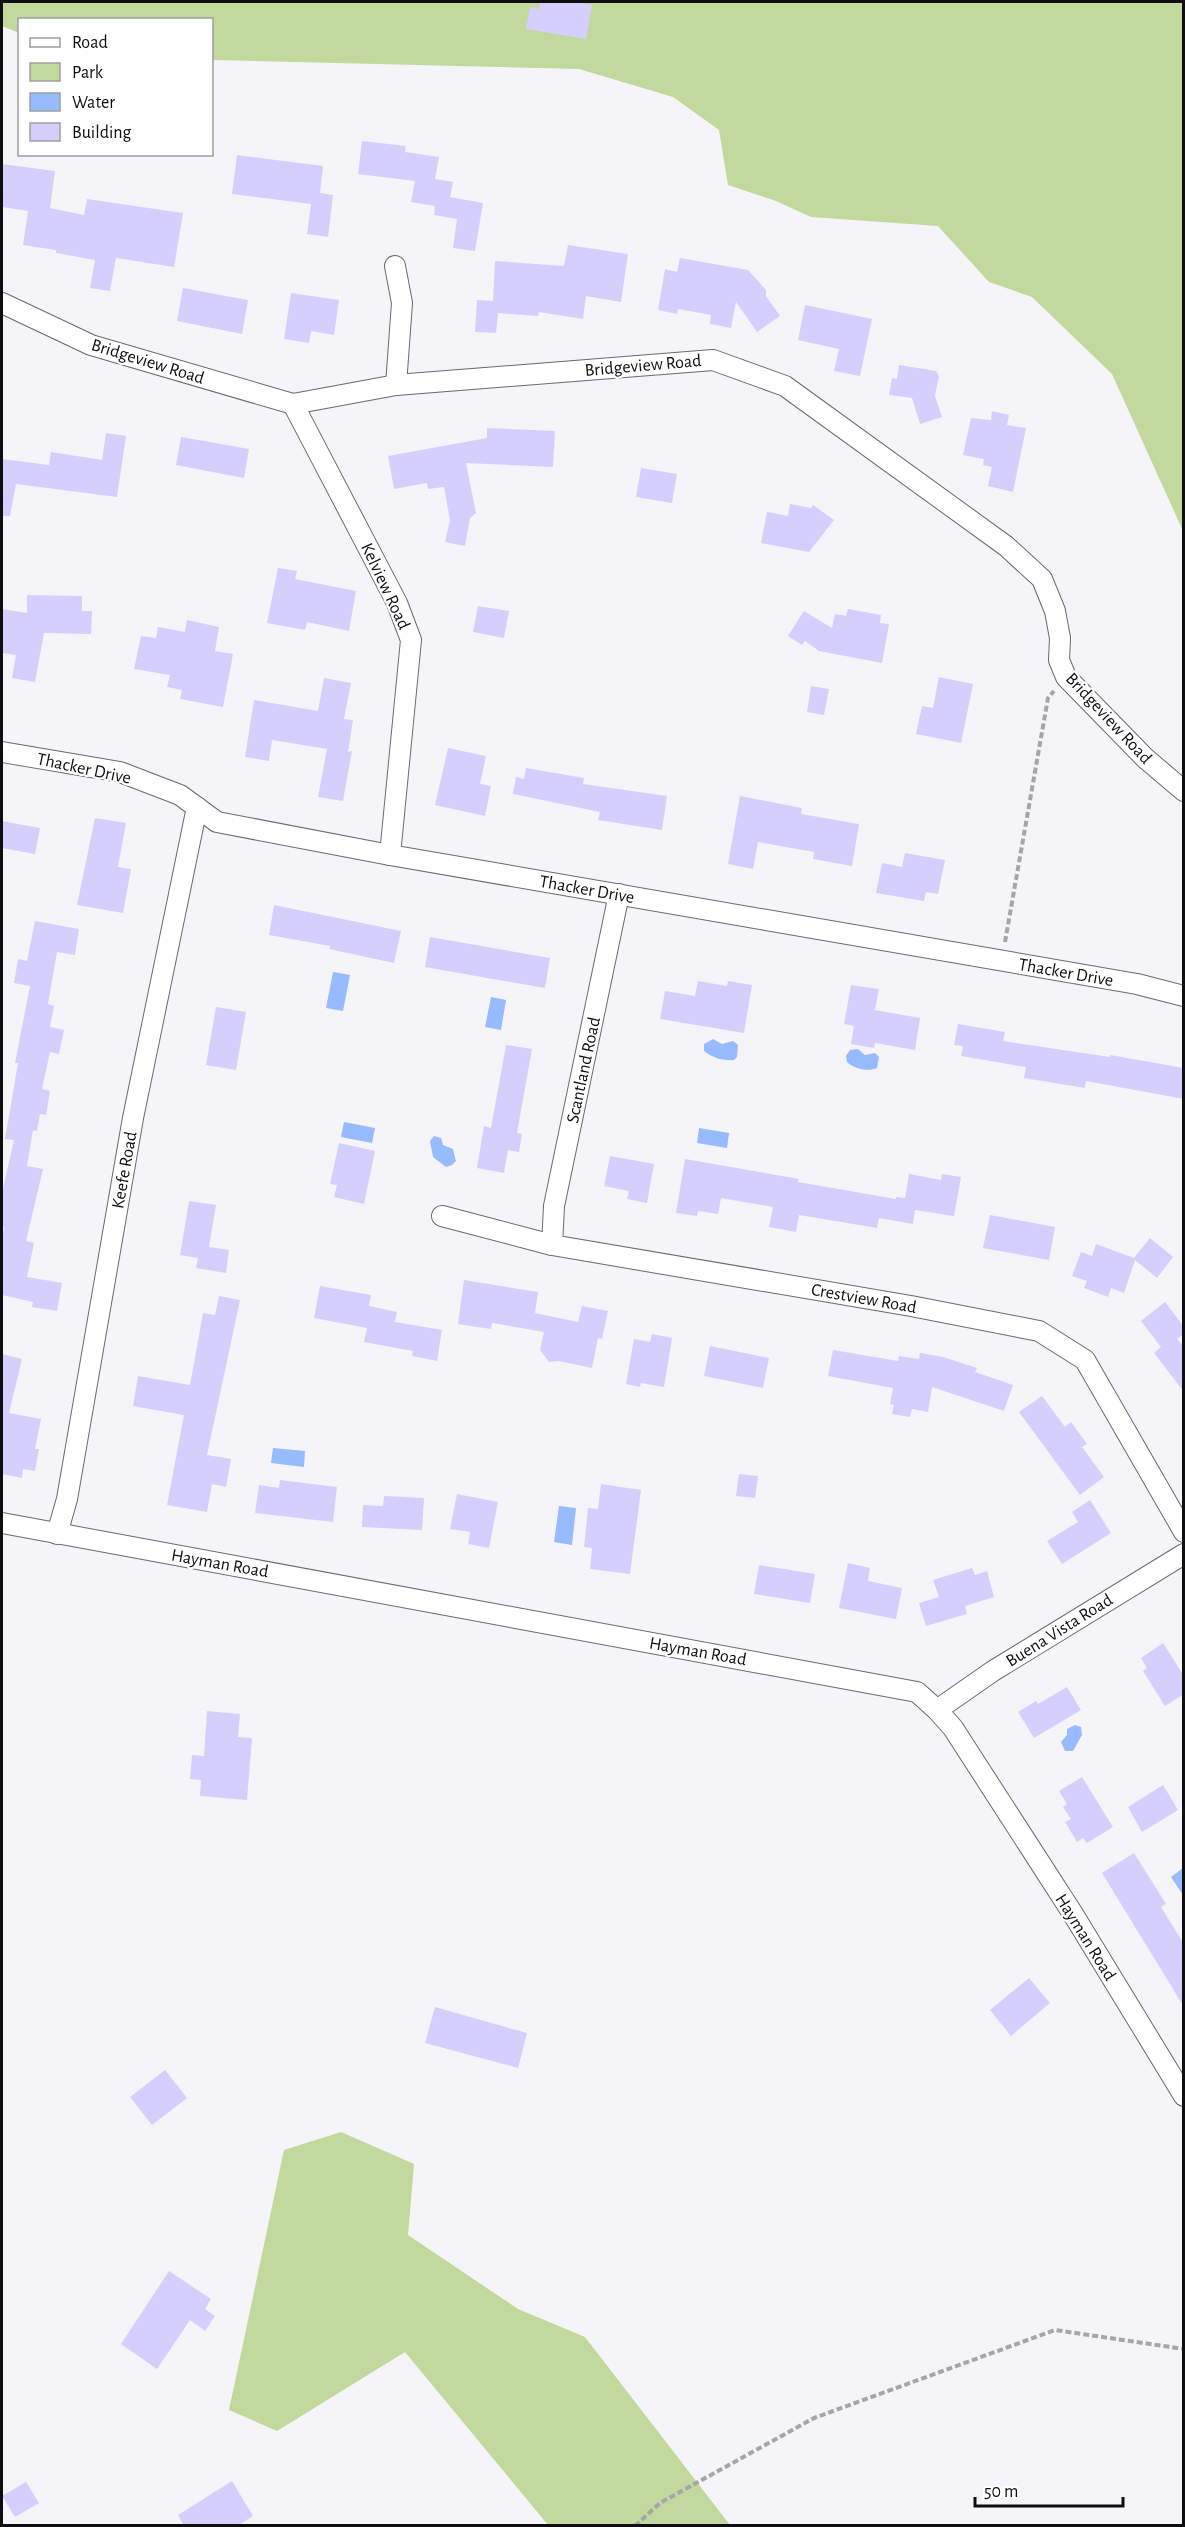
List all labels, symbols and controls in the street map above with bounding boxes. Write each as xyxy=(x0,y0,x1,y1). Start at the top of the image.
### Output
legend xyxy=(18,18,213,156)
text: Road xyxy=(72,34,108,52)
text: Park xyxy=(72,64,104,82)
text: Water xyxy=(72,94,115,112)
text: Building xyxy=(72,124,132,142)
street label: Bridgeview Road xyxy=(89,336,206,388)
street label: Bridgeview Road xyxy=(584,352,702,380)
street label: Kelview Road xyxy=(357,540,413,633)
street label: Bridgeview Road xyxy=(1062,670,1155,768)
street label: Thacker Drive xyxy=(35,750,132,788)
street label: Thacker Drive xyxy=(538,873,635,907)
street label: Thacker Drive xyxy=(1017,956,1114,990)
street label: Scantland Road xyxy=(564,1016,604,1125)
street label: Keefe Road xyxy=(109,1130,141,1210)
street label: Crestview Road xyxy=(810,1281,918,1317)
street label: Hayman Road xyxy=(170,1547,270,1581)
street label: Buena Vista Road xyxy=(1003,1591,1116,1671)
street label: Hayman Road xyxy=(648,1635,748,1669)
street label: Hayman Road xyxy=(1051,1891,1119,1984)
scale bar xyxy=(975,2470,1124,2508)
text: 50 m xyxy=(984,2483,1018,2501)

